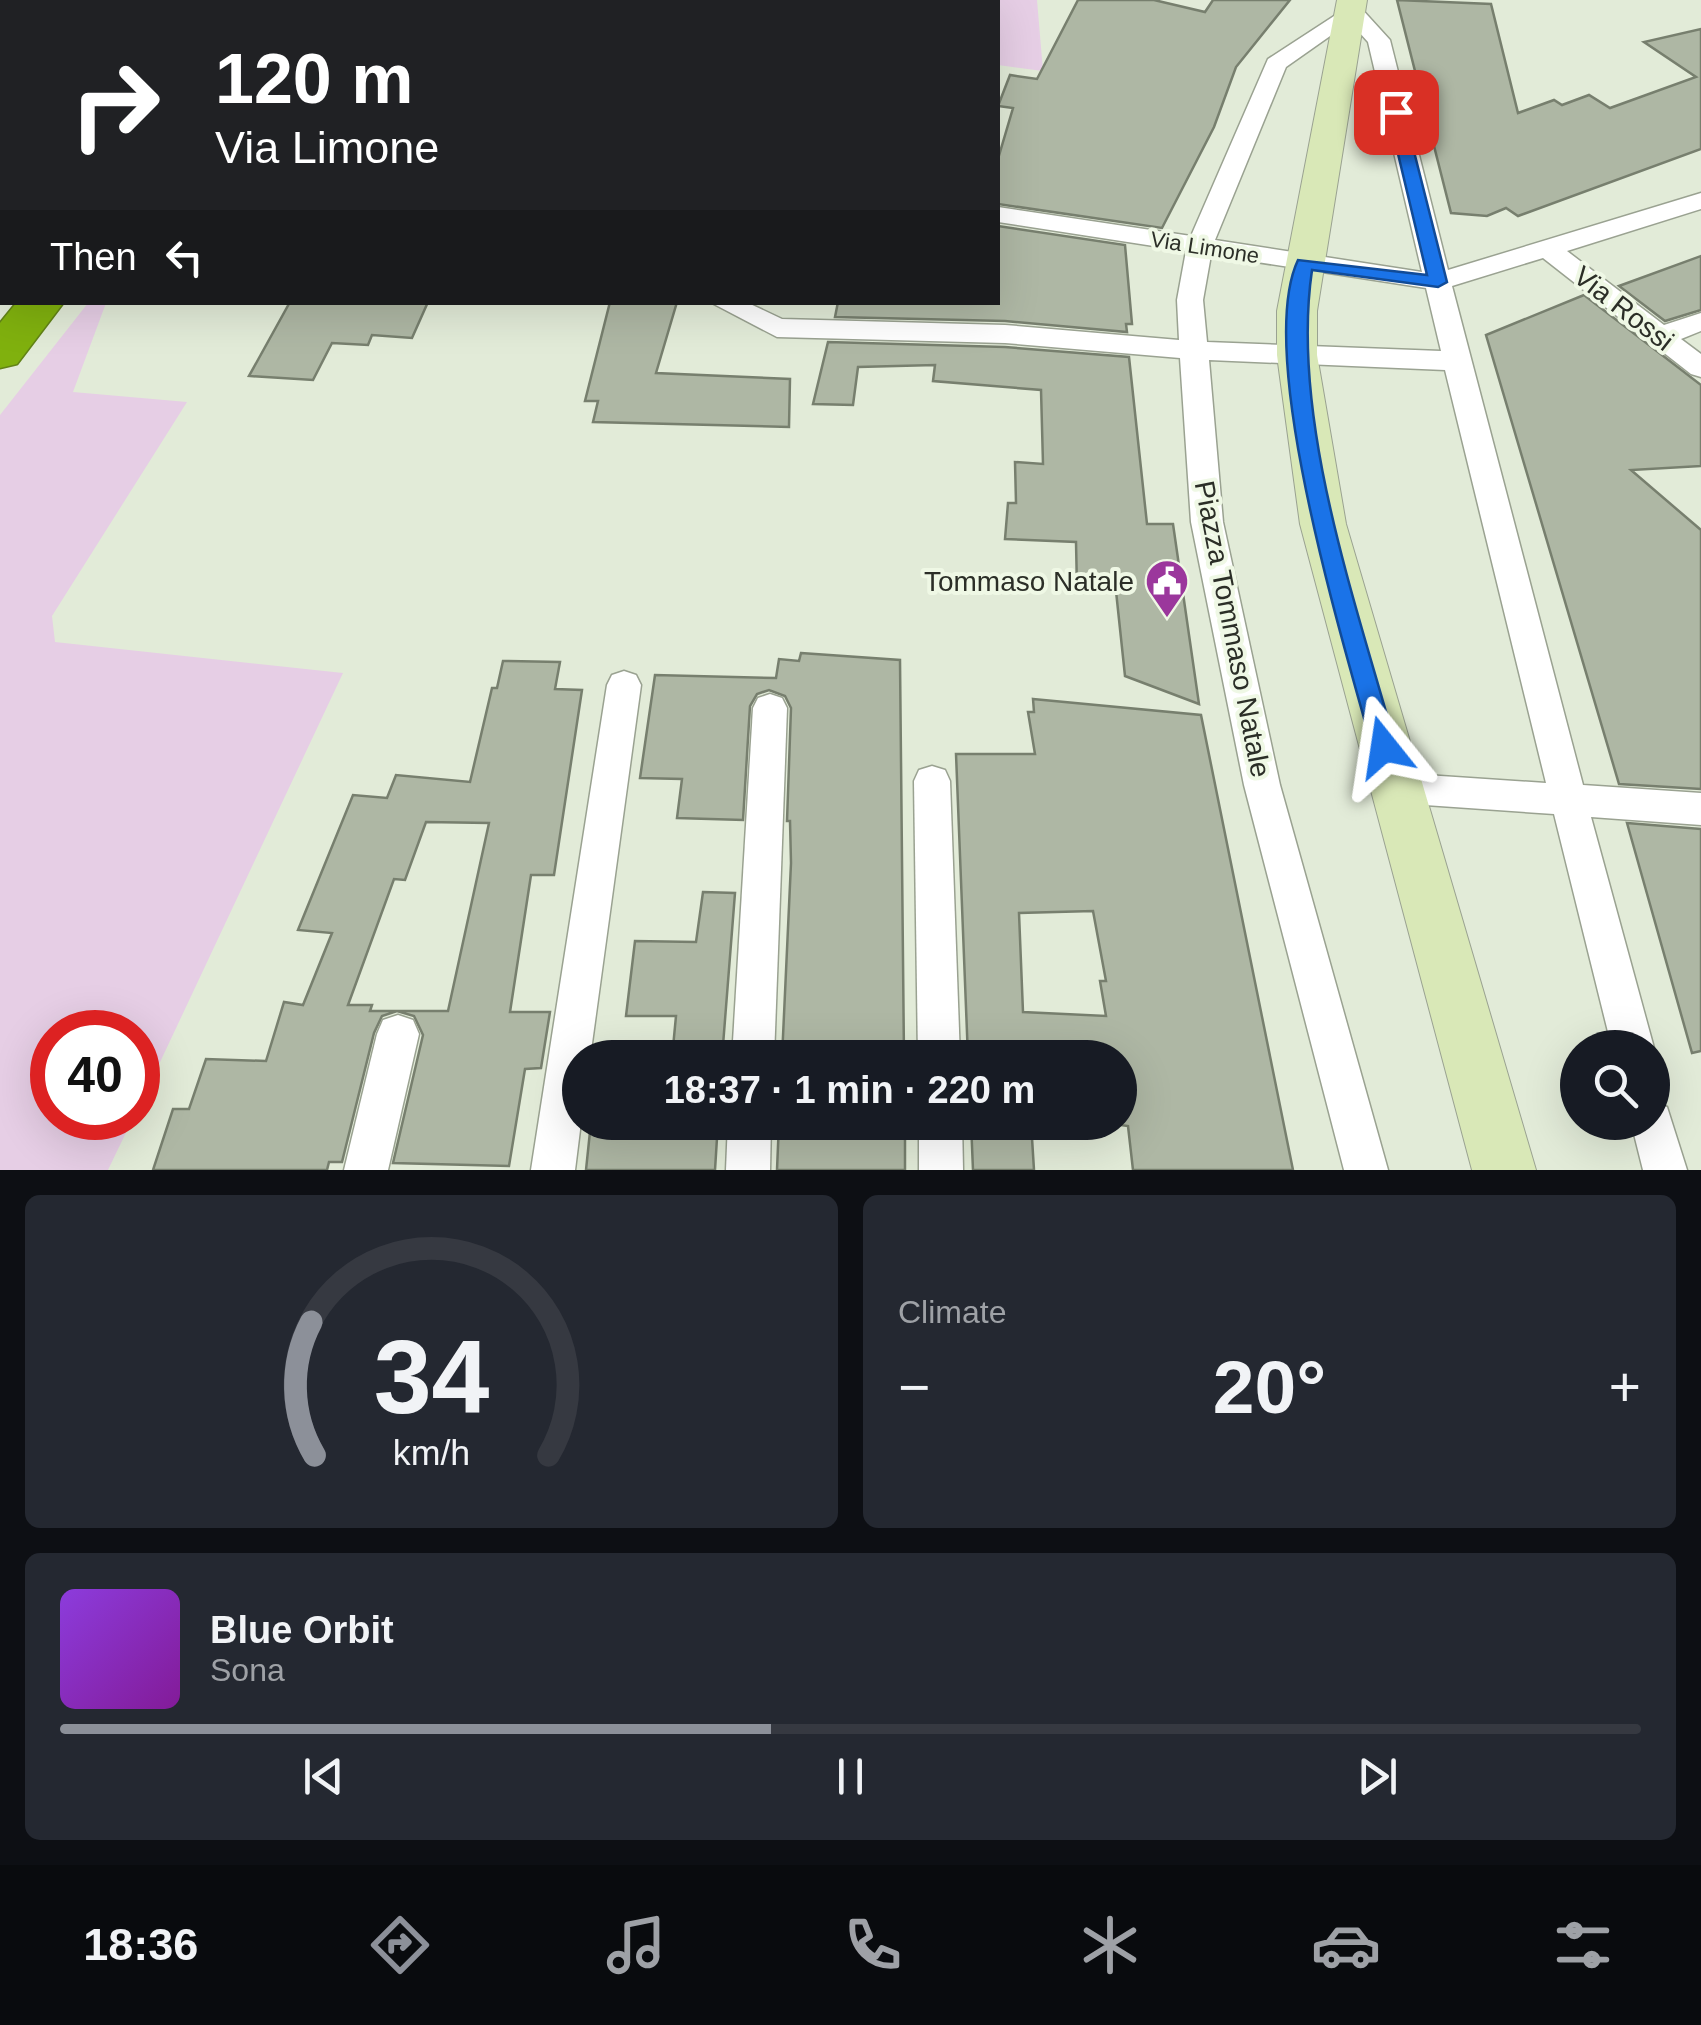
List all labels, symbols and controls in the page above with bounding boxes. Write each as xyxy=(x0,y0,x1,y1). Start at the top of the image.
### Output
icon: right xyxy=(50,40,180,170)
text: 120 m xyxy=(215,40,413,118)
pin xyxy=(1354,70,1439,155)
icon: arrive xyxy=(1369,85,1424,140)
text: Via Limone xyxy=(215,122,439,173)
street label: Via Limone xyxy=(1149,227,1261,268)
icon: left xyxy=(157,230,212,285)
text: Then xyxy=(50,236,137,278)
street label: Via Rossi xyxy=(1568,260,1680,357)
street label: Piazza Tommaso Natale xyxy=(1189,478,1276,780)
public building icon: Tommaso Natale xyxy=(1144,558,1190,619)
place label: Tommaso Natale xyxy=(924,566,1134,597)
position arrow xyxy=(1332,695,1436,799)
speed limit sign: 40 xyxy=(30,1010,160,1140)
map controls xyxy=(1560,1030,1670,1140)
button: search xyxy=(1560,1030,1670,1140)
text: 18:37 · 1 min · 220 m xyxy=(664,1069,1035,1111)
text: Climate xyxy=(898,1294,1006,1330)
text: 34 xyxy=(374,1319,489,1435)
text: 20° xyxy=(1213,1345,1326,1429)
text: − xyxy=(898,1356,930,1418)
text: + xyxy=(1609,1356,1641,1418)
text: km/h xyxy=(393,1433,470,1473)
text: Blue Orbit xyxy=(210,1609,394,1651)
text: Sona xyxy=(210,1652,285,1688)
icon: previous xyxy=(296,1749,351,1804)
icon: pause xyxy=(823,1749,878,1804)
icon: next xyxy=(1350,1749,1405,1804)
icon: directions xyxy=(365,1910,435,1980)
icon: music xyxy=(601,1910,671,1980)
icon: phone xyxy=(838,1910,908,1980)
icon: climate xyxy=(1075,1910,1145,1980)
icon: car xyxy=(1311,1910,1381,1980)
icon: filters xyxy=(1548,1910,1618,1980)
text: 18:36 xyxy=(83,1919,198,1970)

